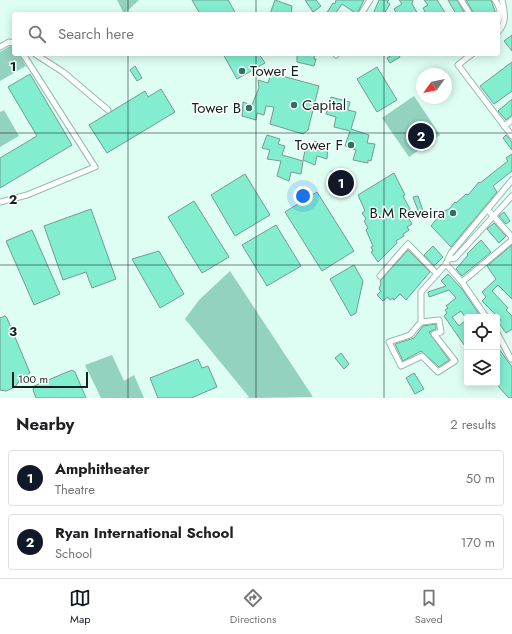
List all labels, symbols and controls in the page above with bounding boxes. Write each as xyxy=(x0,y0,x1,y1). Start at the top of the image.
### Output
search box xyxy=(12,12,500,56)
icon: search xyxy=(26,23,48,45)
text: Search here xyxy=(58,23,134,45)
text: 1 xyxy=(10,57,16,76)
place label: Tower E xyxy=(250,60,299,82)
marker: Tower E xyxy=(237,66,247,76)
north arrow xyxy=(416,68,452,104)
place label: Capital xyxy=(302,94,346,116)
place label: Tower B xyxy=(192,97,241,119)
marker: Capital xyxy=(289,100,299,110)
marker: Tower B xyxy=(244,103,254,113)
pin: 2 xyxy=(408,121,434,151)
place label: Tower F xyxy=(295,134,343,156)
marker: Tower F xyxy=(346,140,356,150)
pin: 1 xyxy=(328,168,354,198)
your location xyxy=(293,186,313,206)
text: 2 xyxy=(9,190,17,209)
place label: B.M Reveira xyxy=(369,202,445,224)
marker: B.M Reveira xyxy=(448,208,458,218)
map controls xyxy=(464,314,500,386)
button: locate xyxy=(464,314,500,350)
text: 3 xyxy=(9,322,17,341)
button: layers xyxy=(464,350,500,386)
scale bar xyxy=(12,370,88,389)
text: 100 m xyxy=(18,371,48,387)
text: Nearby xyxy=(16,412,74,436)
text: 2 results xyxy=(450,415,496,434)
text: Amphitheater xyxy=(55,458,150,480)
text: 1 xyxy=(27,469,33,488)
text: 50 m xyxy=(466,469,495,488)
text: Theatre xyxy=(55,480,95,499)
text: Ryan International School xyxy=(55,522,234,544)
text: 2 xyxy=(26,533,34,552)
text: 170 m xyxy=(460,533,495,552)
text: School xyxy=(55,544,92,563)
tab: Map xyxy=(69,587,91,627)
tab: Directions xyxy=(230,587,276,627)
tab: Saved xyxy=(415,587,443,627)

